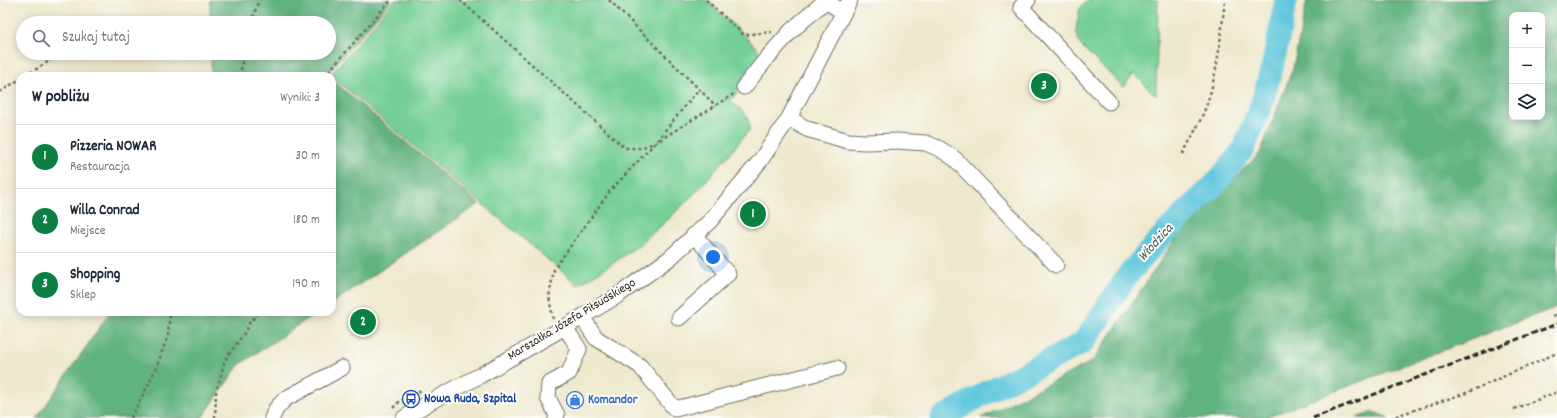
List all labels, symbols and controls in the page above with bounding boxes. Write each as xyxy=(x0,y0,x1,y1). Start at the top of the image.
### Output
map controls xyxy=(1509,12,1545,120)
button: + xyxy=(1509,12,1545,48)
search box xyxy=(16,16,336,60)
icon: search xyxy=(30,27,52,49)
text: Szukaj tutaj xyxy=(62,27,130,49)
button: − xyxy=(1509,48,1545,84)
pin: 3 xyxy=(1031,71,1057,101)
button: layers xyxy=(1509,84,1545,120)
text: W pobliżu xyxy=(32,86,89,110)
text: Wyniki: 3 xyxy=(280,89,320,108)
text: Pizzeria NOWAR xyxy=(70,136,156,158)
text: 1 xyxy=(44,147,46,166)
text: 30 m xyxy=(295,147,320,166)
text: Restauracja xyxy=(70,158,130,177)
pin: 1 xyxy=(740,199,766,229)
text: Willa Conrad xyxy=(70,200,140,222)
text: 2 xyxy=(42,211,48,230)
text: 180 m xyxy=(293,211,320,230)
water label: Włodzica xyxy=(1134,219,1179,266)
text: Miejsce xyxy=(70,222,106,241)
your location xyxy=(703,247,723,267)
text: Shopping xyxy=(70,264,120,286)
street label: Marszałka Józefa Piłsudskiego xyxy=(504,274,640,366)
text: 3 xyxy=(42,275,48,294)
text: 190 m xyxy=(292,275,320,294)
text: Sklep xyxy=(70,286,96,305)
pin: 2 xyxy=(350,307,376,337)
bus stop icon: Nowa Ruda, Szpital xyxy=(401,389,421,409)
place label: Nowa Ruda, Szpital xyxy=(424,390,517,409)
shop icon: Komandor xyxy=(565,390,585,410)
place label: Komandor xyxy=(588,391,639,410)

